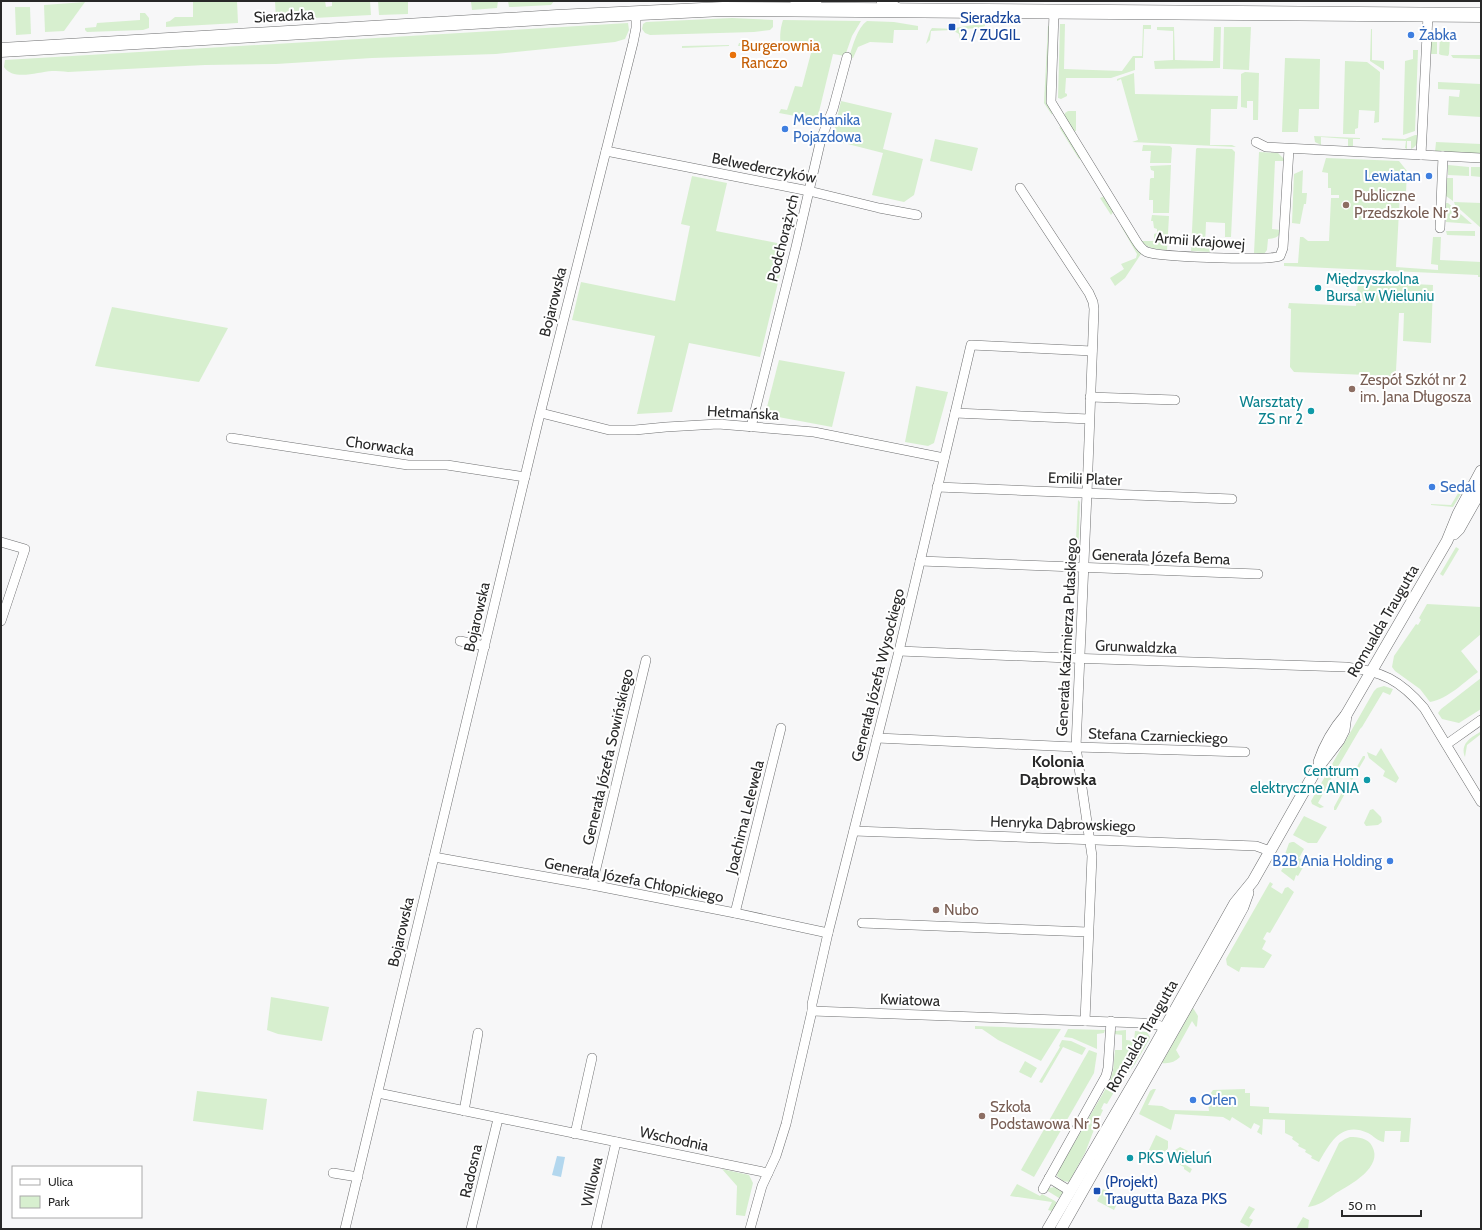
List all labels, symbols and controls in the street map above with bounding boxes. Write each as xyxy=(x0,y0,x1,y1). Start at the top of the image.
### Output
street label: Sieradzka xyxy=(253,5,316,27)
place label: Sieradzka 2 / ZUGIL xyxy=(960,9,1021,44)
marker: Sieradzka 2 / ZUGIL xyxy=(947,22,957,32)
place label: Żabka xyxy=(1419,25,1457,44)
marker: Żabka xyxy=(1406,30,1416,40)
place label: Burgerownia Ranczo xyxy=(741,37,821,72)
marker: Burgerownia Ranczo xyxy=(728,50,738,60)
place label: Mechanika Pojazdowa xyxy=(793,111,862,146)
marker: Mechanika Pojazdowa xyxy=(780,124,790,134)
street label: Belwederczyków xyxy=(710,149,818,187)
place label: Lewiatan xyxy=(1364,167,1421,185)
marker: Lewiatan xyxy=(1424,171,1434,181)
place label: Publiczne Przedszkole Nr 3 xyxy=(1354,187,1459,222)
street label: Podchorążych xyxy=(763,192,803,284)
marker: Publiczne Przedszkole Nr 3 xyxy=(1341,200,1351,210)
street label: Armii Krajowej xyxy=(1154,229,1246,253)
street label: Bojarowska xyxy=(536,264,571,339)
place label: Międzyszkolna Bursa w Wieluniu xyxy=(1326,270,1434,305)
marker: Międzyszkolna Bursa w Wieluniu xyxy=(1313,283,1323,293)
place label: Zespół Szkół nr 2 im. Jana Długosza xyxy=(1360,371,1472,406)
marker: Zespół Szkół nr 2 im. Jana Długosza xyxy=(1347,384,1357,394)
place label: Warsztaty ZS nr 2 xyxy=(1239,393,1303,428)
street label: Hetmańska xyxy=(707,402,780,424)
marker: Warsztaty ZS nr 2 xyxy=(1306,406,1316,416)
street label: Chorwacka xyxy=(345,432,416,460)
street label: Emilii Plater xyxy=(1048,469,1123,489)
place label: Sedal xyxy=(1440,478,1476,496)
marker: Sedal xyxy=(1427,482,1437,492)
street label: Generała Kazimierza Pułaskiego xyxy=(1053,537,1081,737)
street label: Generała Józefa Bema xyxy=(1092,546,1231,568)
street label: Romualda Traugutta xyxy=(1344,561,1423,680)
street label: Bojarowska xyxy=(460,579,494,654)
street label: Generała Józefa Wysockiego xyxy=(848,587,908,763)
street label: Grunwaldzka xyxy=(1095,637,1178,657)
street label: Generała Józefa Sowińskiego xyxy=(579,667,637,847)
street label: Stefana Czarnieckiego xyxy=(1088,725,1228,747)
district label: Kolonia Dąbrowska xyxy=(1020,752,1096,789)
street label: Joachima Lelewela xyxy=(722,758,768,877)
place label: Centrum elektryczne ANIA xyxy=(1250,762,1360,797)
marker: Centrum elektryczne ANIA xyxy=(1362,775,1372,785)
street label: Henryka Dąbrowskiego xyxy=(990,812,1136,836)
place label: B2B Ania Holding xyxy=(1272,852,1383,870)
street label: Generała Józefa Chłopickiego xyxy=(543,854,725,906)
marker: B2B Ania Holding xyxy=(1385,856,1395,866)
street label: Bojarowska xyxy=(384,894,418,969)
place label: Nubo xyxy=(944,901,979,919)
marker: Nubo xyxy=(931,905,941,915)
street label: Romualda Traugutta xyxy=(1103,976,1182,1095)
street label: Kwiatowa xyxy=(880,990,941,1010)
place label: Orlen xyxy=(1201,1091,1237,1109)
marker: Orlen xyxy=(1188,1095,1198,1105)
place label: Szkoła Podstawowa Nr 5 xyxy=(990,1098,1100,1133)
marker: Szkoła Podstawowa Nr 5 xyxy=(977,1111,987,1121)
street label: Wschodnia xyxy=(638,1123,711,1155)
street label: Radosna xyxy=(456,1142,486,1200)
place label: PKS Wieluń xyxy=(1138,1149,1212,1167)
marker: PKS Wieluń xyxy=(1125,1153,1135,1163)
street label: Willowa xyxy=(578,1155,607,1209)
legend xyxy=(12,1166,142,1218)
place label: (Projekt) Traugutta Baza PKS xyxy=(1105,1173,1227,1208)
text: Ulica xyxy=(48,1174,73,1189)
marker: (Projekt) Traugutta Baza PKS xyxy=(1092,1186,1102,1196)
scale bar xyxy=(1342,1192,1421,1218)
text: Park xyxy=(48,1194,70,1209)
text: 50 m xyxy=(1348,1198,1376,1213)

